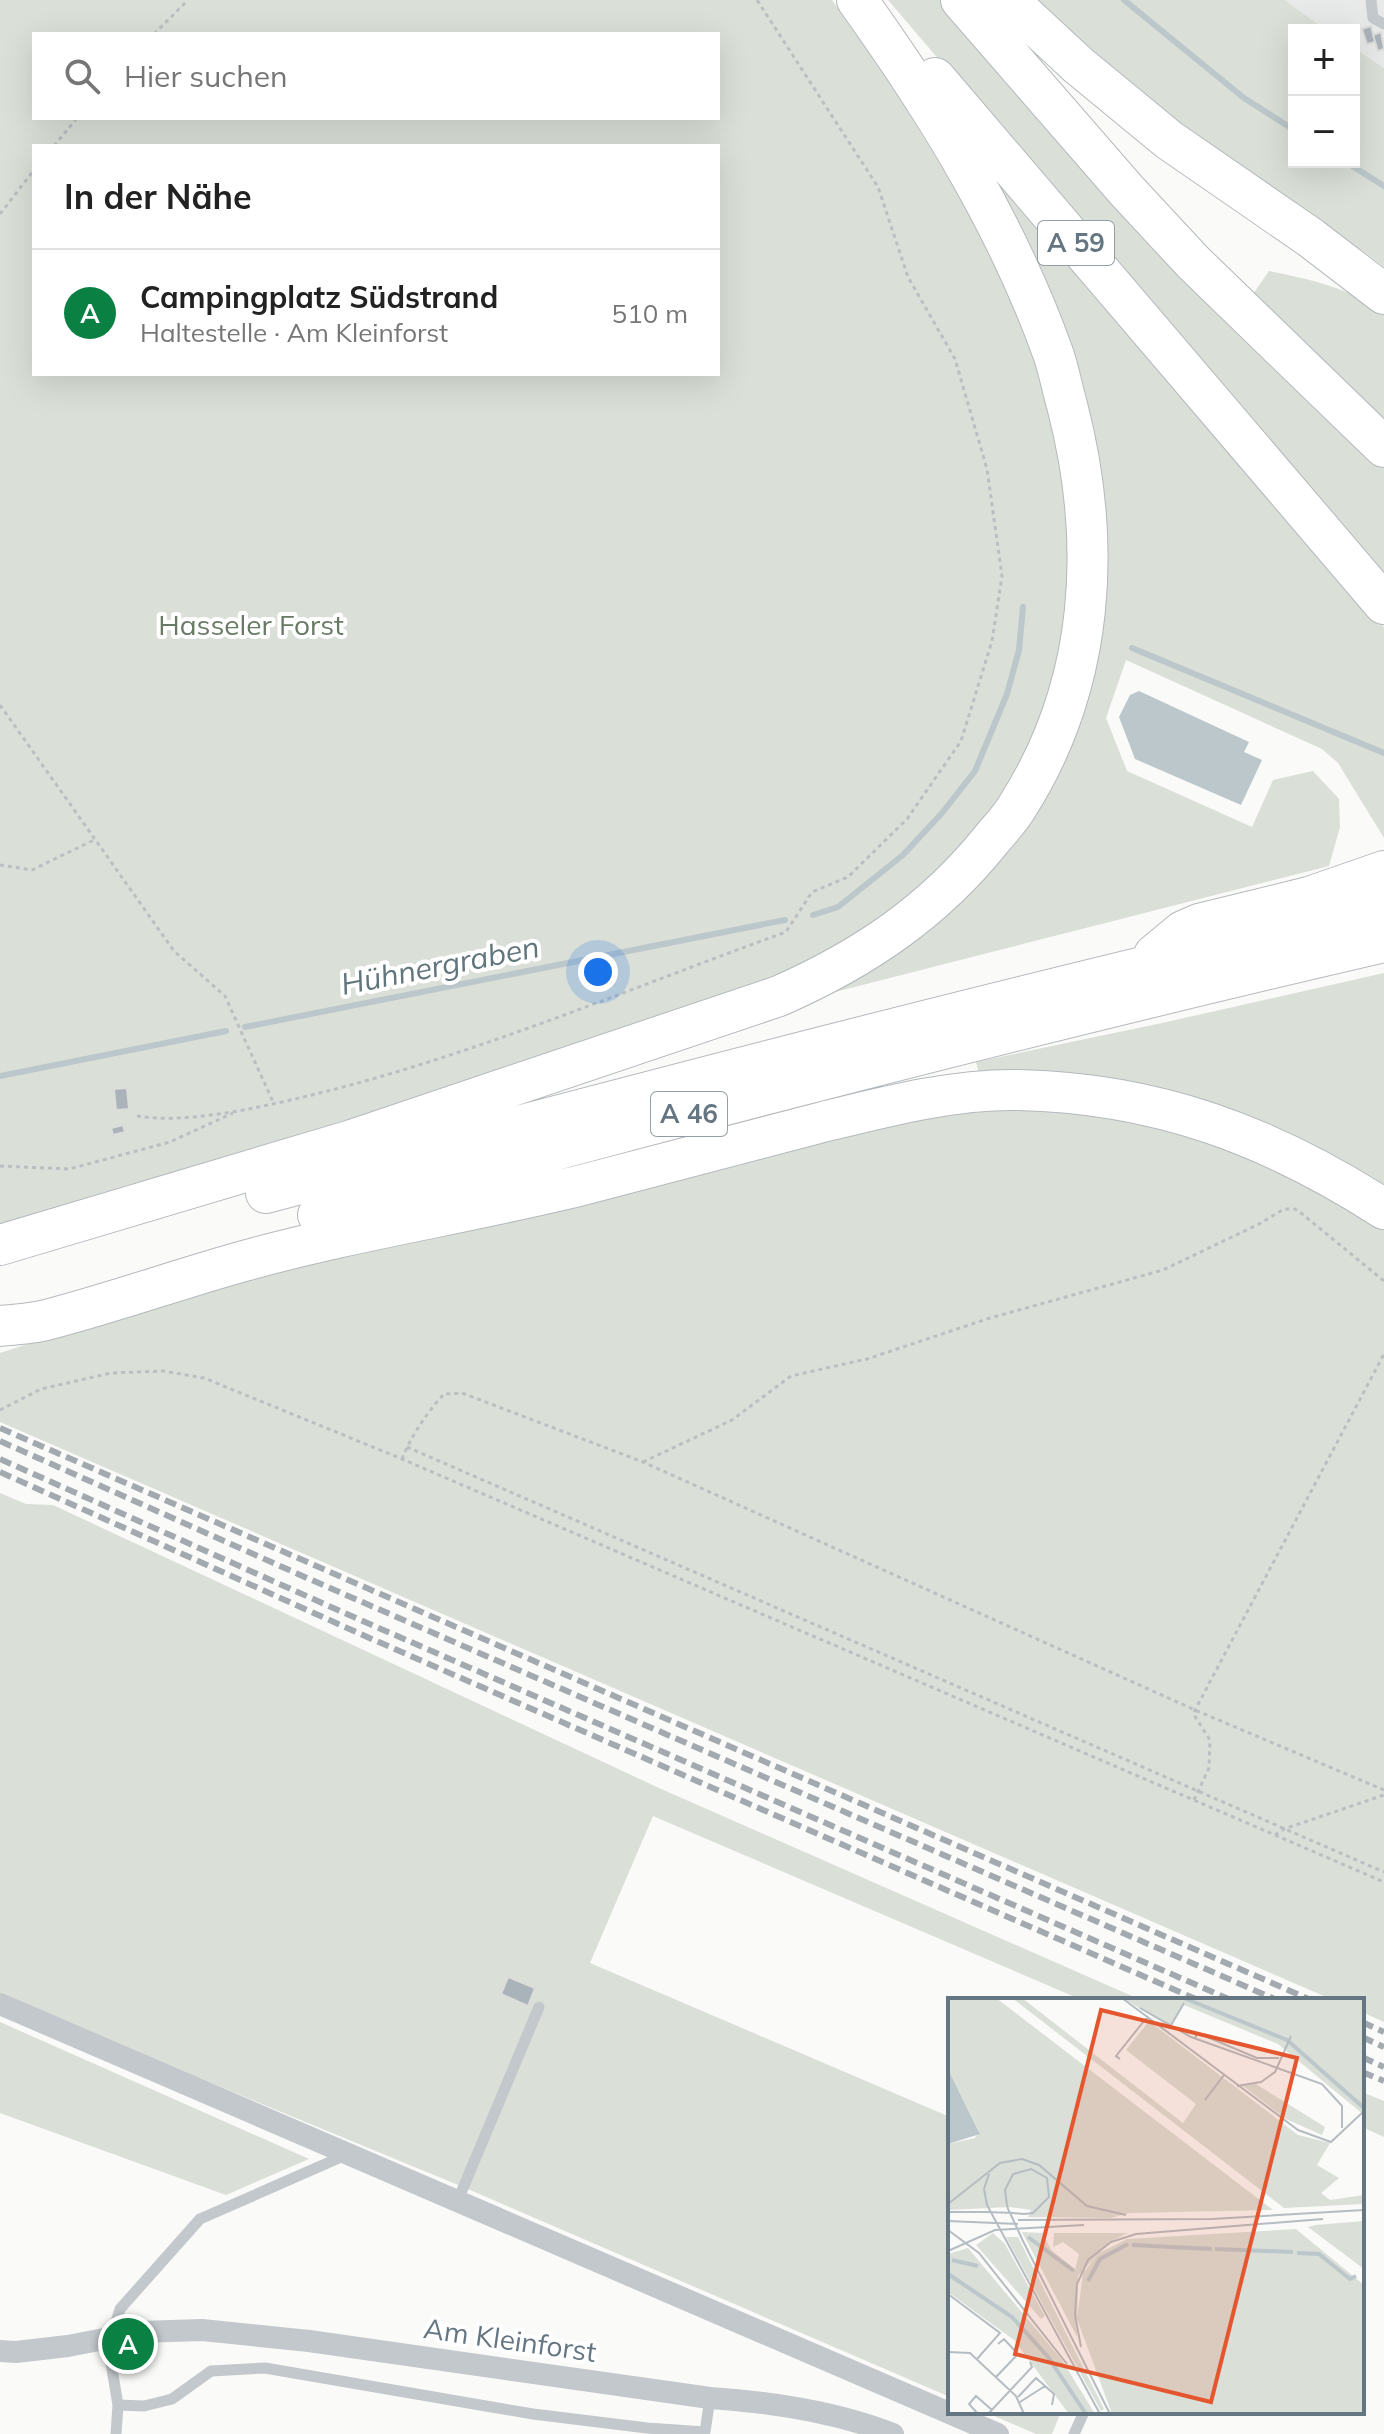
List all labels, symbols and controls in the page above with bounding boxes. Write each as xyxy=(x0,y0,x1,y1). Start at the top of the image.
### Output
map controls xyxy=(1288,24,1360,168)
button: + xyxy=(1288,24,1360,96)
search box xyxy=(32,32,720,120)
icon: search xyxy=(60,54,104,98)
text: Hier suchen xyxy=(124,57,288,95)
button: − xyxy=(1288,96,1360,168)
text: In der Nähe xyxy=(64,175,252,218)
road number: A 59 xyxy=(1038,221,1114,265)
text: Campingplatz Südstrand xyxy=(140,278,498,316)
text: A xyxy=(80,297,100,330)
text: 510 m xyxy=(612,297,688,330)
text: Haltestelle · Am Kleinforst xyxy=(140,316,448,349)
park label: Hasseler Forst xyxy=(158,607,344,642)
water label: Hühnergraben xyxy=(337,927,542,1003)
your location xyxy=(578,952,618,992)
road number: A 46 xyxy=(651,1092,727,1136)
inset map xyxy=(948,1998,1364,2414)
street label: Am Kleinforst xyxy=(422,2310,599,2369)
pin: A xyxy=(102,2314,154,2374)

